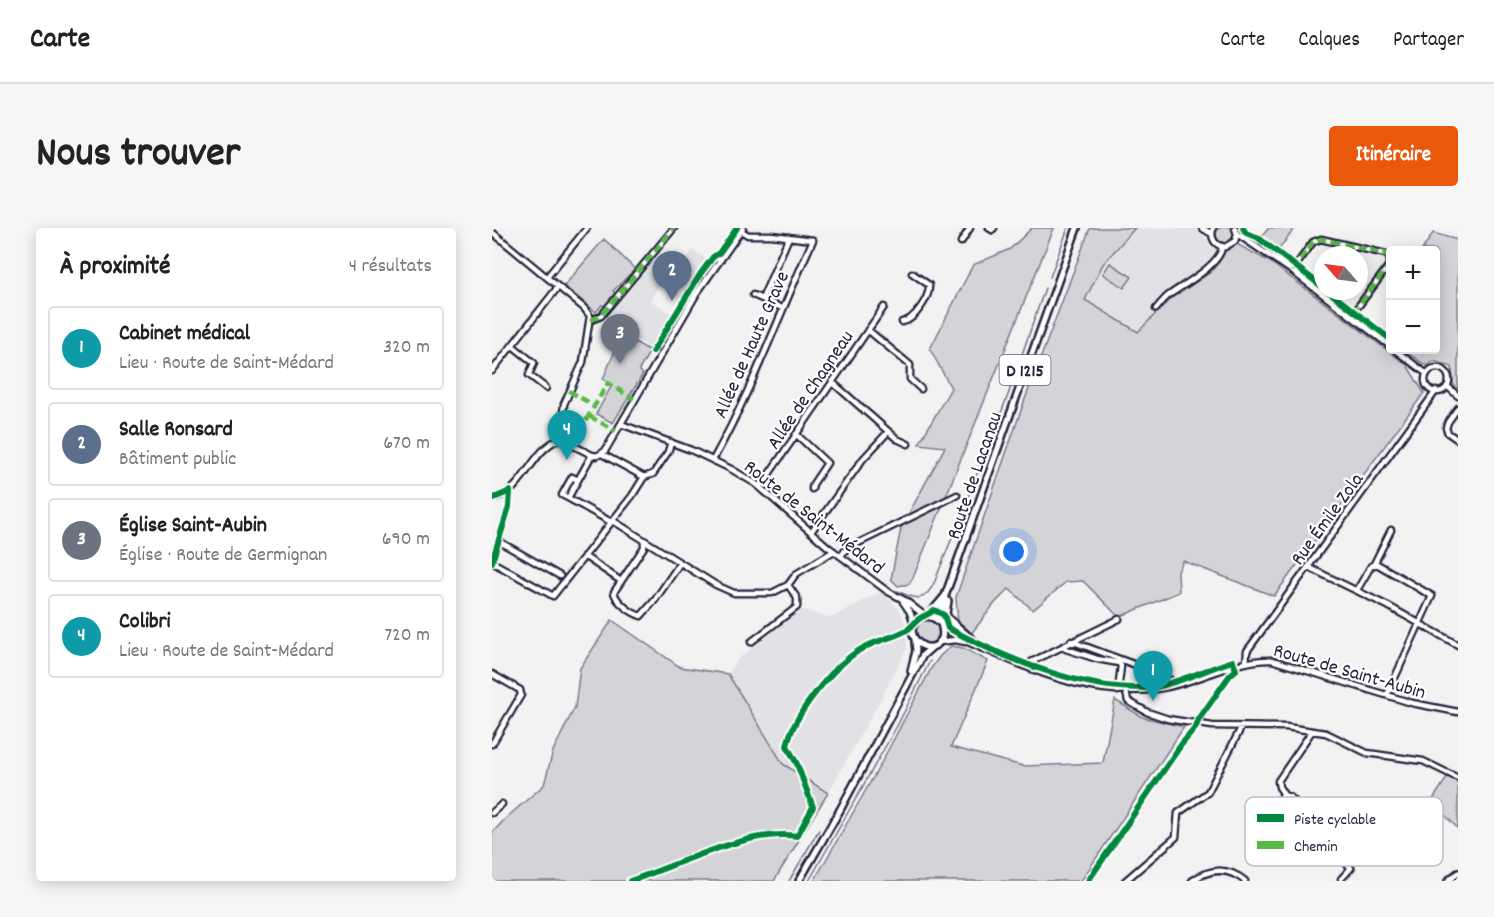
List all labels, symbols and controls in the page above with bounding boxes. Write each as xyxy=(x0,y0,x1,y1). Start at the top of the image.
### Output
text: Carte xyxy=(30,21,90,61)
text: Carte xyxy=(1220,26,1265,56)
text: Calques xyxy=(1298,26,1360,56)
text: Partager xyxy=(1393,26,1464,56)
text: Nous trouver xyxy=(36,126,240,186)
button: Itinéraire xyxy=(1329,126,1458,186)
north arrow xyxy=(1314,246,1368,300)
map controls xyxy=(1386,246,1440,354)
button: + xyxy=(1386,246,1440,300)
text: À proximité xyxy=(60,249,170,286)
pin: 2 xyxy=(652,251,692,301)
text: 4 résultats xyxy=(349,253,432,281)
street label: Allée de Haute Grave xyxy=(708,267,798,423)
button: − xyxy=(1386,300,1440,354)
pin: 3 xyxy=(600,314,640,364)
text: Cabinet médical xyxy=(119,319,250,350)
street label: Allée de Chagneau xyxy=(761,325,862,456)
text: 1 xyxy=(79,334,84,362)
text: 320 m xyxy=(383,334,430,362)
text: Lieu · Route de Saint-Médard xyxy=(119,350,334,378)
road number: D 1215 xyxy=(1000,355,1050,385)
street label: Route de Lacanau xyxy=(941,409,1011,543)
pin: 4 xyxy=(548,410,586,460)
text: Salle Ronsard xyxy=(119,415,233,446)
text: 2 xyxy=(77,430,86,458)
text: 670 m xyxy=(383,430,430,458)
text: Bâtiment public xyxy=(119,446,236,474)
street label: Route de Saint-Médard xyxy=(737,454,890,582)
street label: Rue Émile Zola xyxy=(1285,467,1372,572)
text: Église Saint-Aubin xyxy=(119,511,267,542)
text: 3 xyxy=(77,526,86,554)
text: 690 m xyxy=(382,526,430,554)
your location xyxy=(999,537,1028,566)
text: Église · Route de Germignan xyxy=(119,542,327,570)
text: Colibri xyxy=(119,607,171,638)
text: 4 xyxy=(77,622,86,650)
text: 720 m xyxy=(384,622,430,650)
text: Lieu · Route de Saint-Médard xyxy=(119,638,334,666)
street label: Route de Saint-Aubin xyxy=(1270,638,1429,708)
pin: 1 xyxy=(1134,652,1172,701)
legend xyxy=(1245,797,1443,866)
text: Piste cyclable xyxy=(1294,809,1376,832)
text: Chemin xyxy=(1294,836,1338,859)

